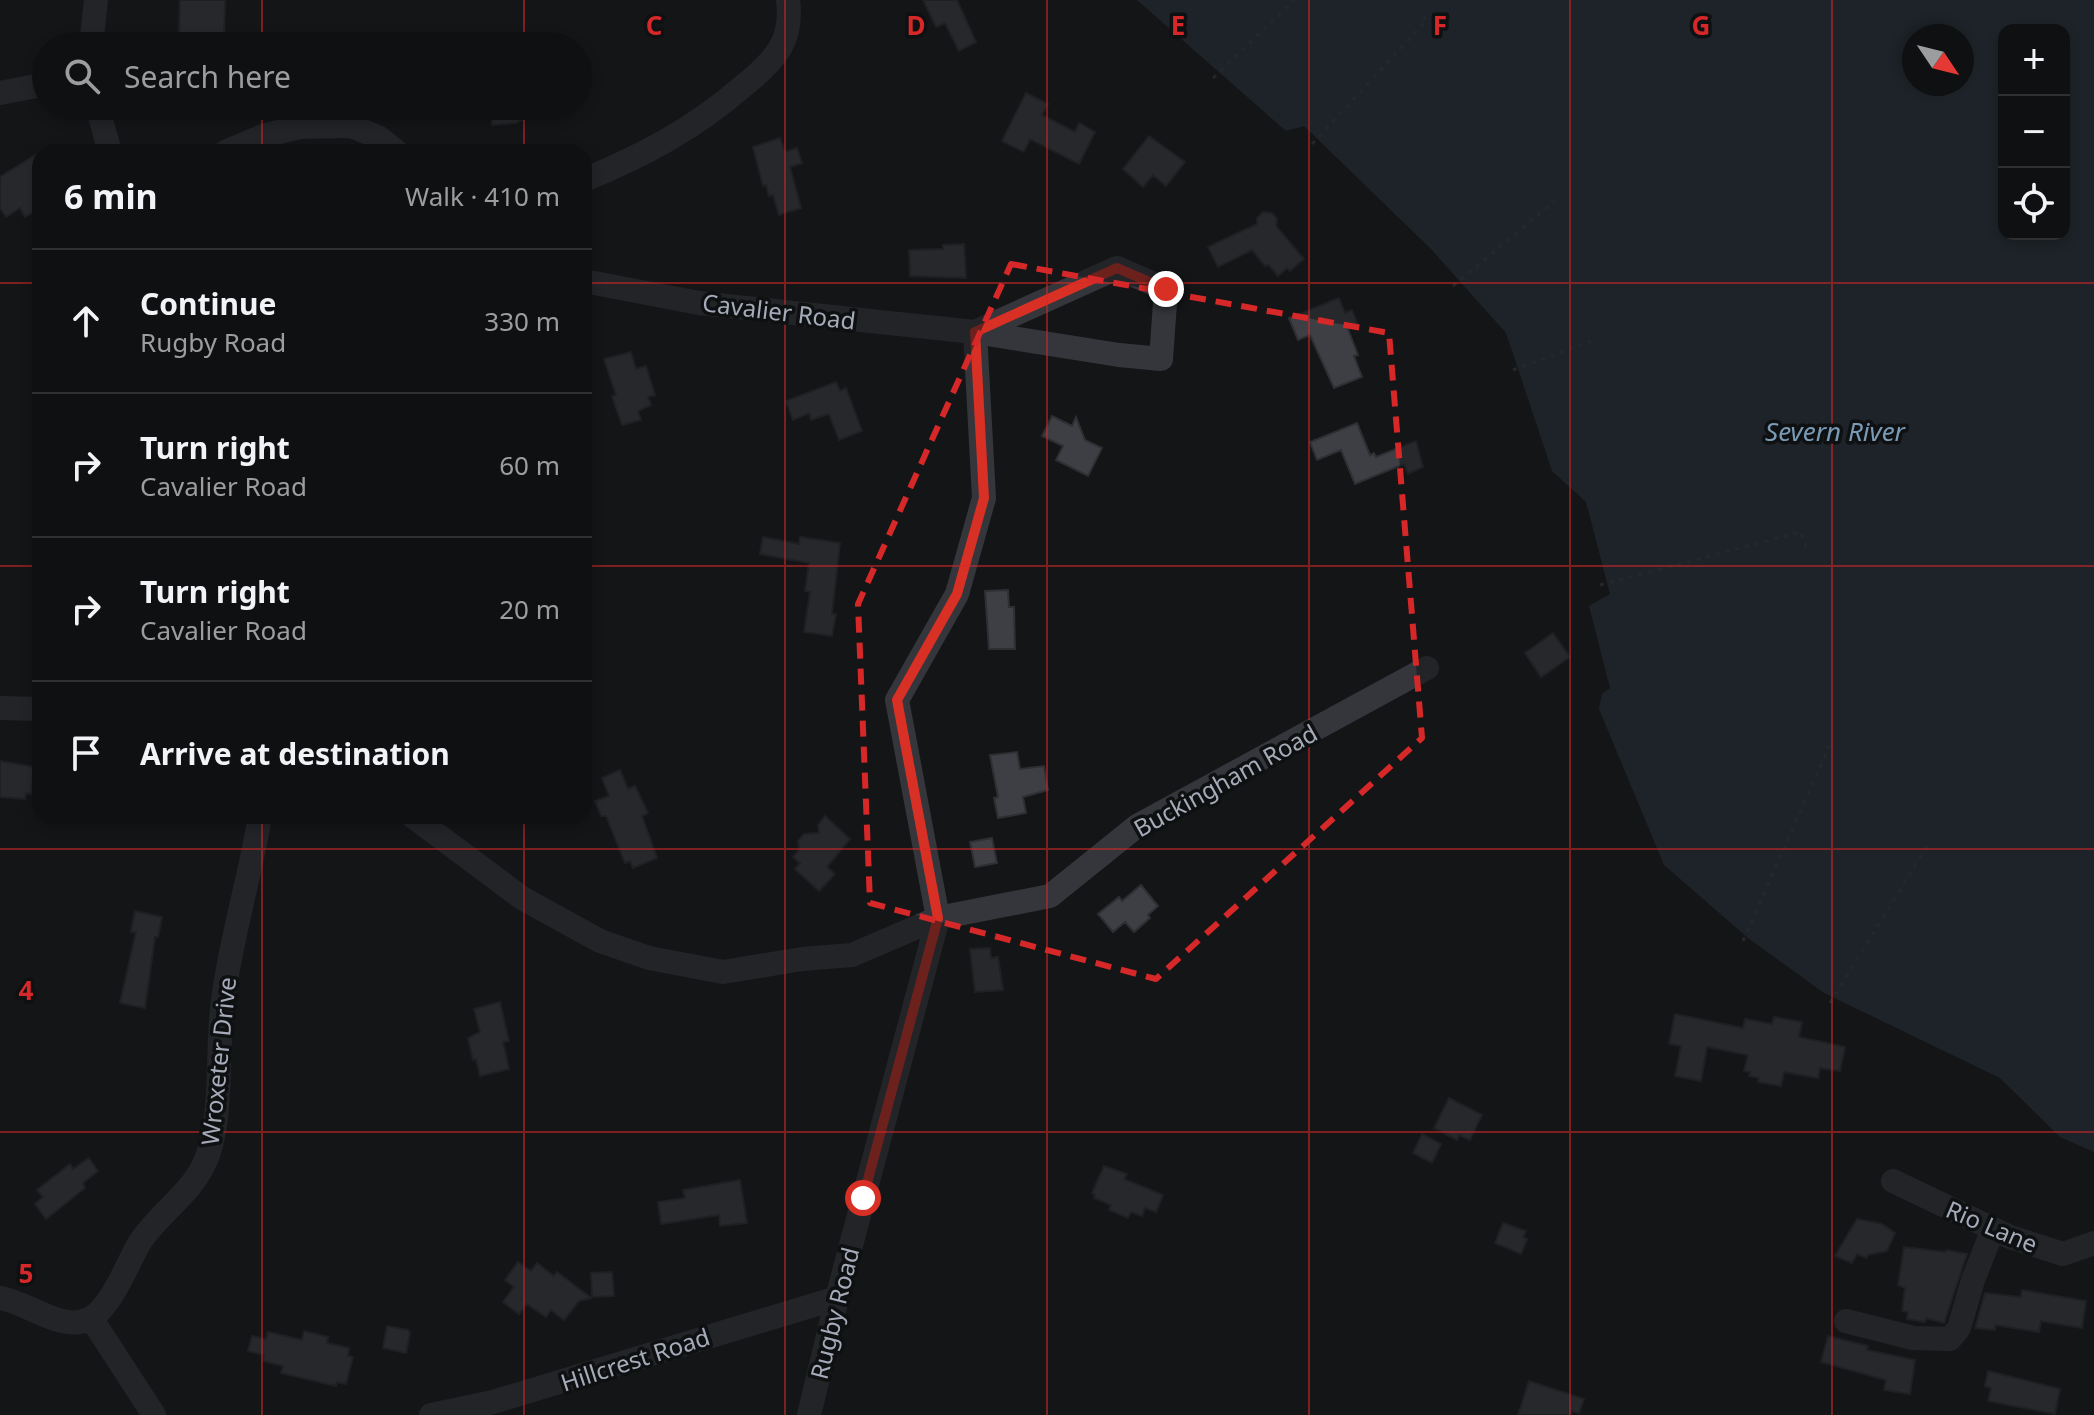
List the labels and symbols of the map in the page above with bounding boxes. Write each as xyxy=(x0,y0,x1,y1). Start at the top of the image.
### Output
text: C xyxy=(646,7,662,43)
text: D xyxy=(906,7,926,43)
text: E xyxy=(1171,7,1185,43)
text: F xyxy=(1433,7,1447,43)
text: G xyxy=(1692,7,1710,43)
north arrow xyxy=(1902,24,1974,96)
route end xyxy=(1148,271,1184,307)
street label: Cavalier Road xyxy=(701,285,857,337)
water label: Severn River xyxy=(1765,413,1907,449)
street label: Buckingham Road xyxy=(1127,716,1323,844)
text: 4 xyxy=(19,972,34,1008)
street label: Wroxeter Drive xyxy=(193,975,243,1147)
route start xyxy=(845,1180,881,1216)
street label: Rio Lane xyxy=(1941,1192,2043,1260)
street label: Rugby Road xyxy=(802,1244,866,1382)
text: 5 xyxy=(19,1255,33,1291)
street label: Hillcrest Road xyxy=(556,1319,714,1399)

